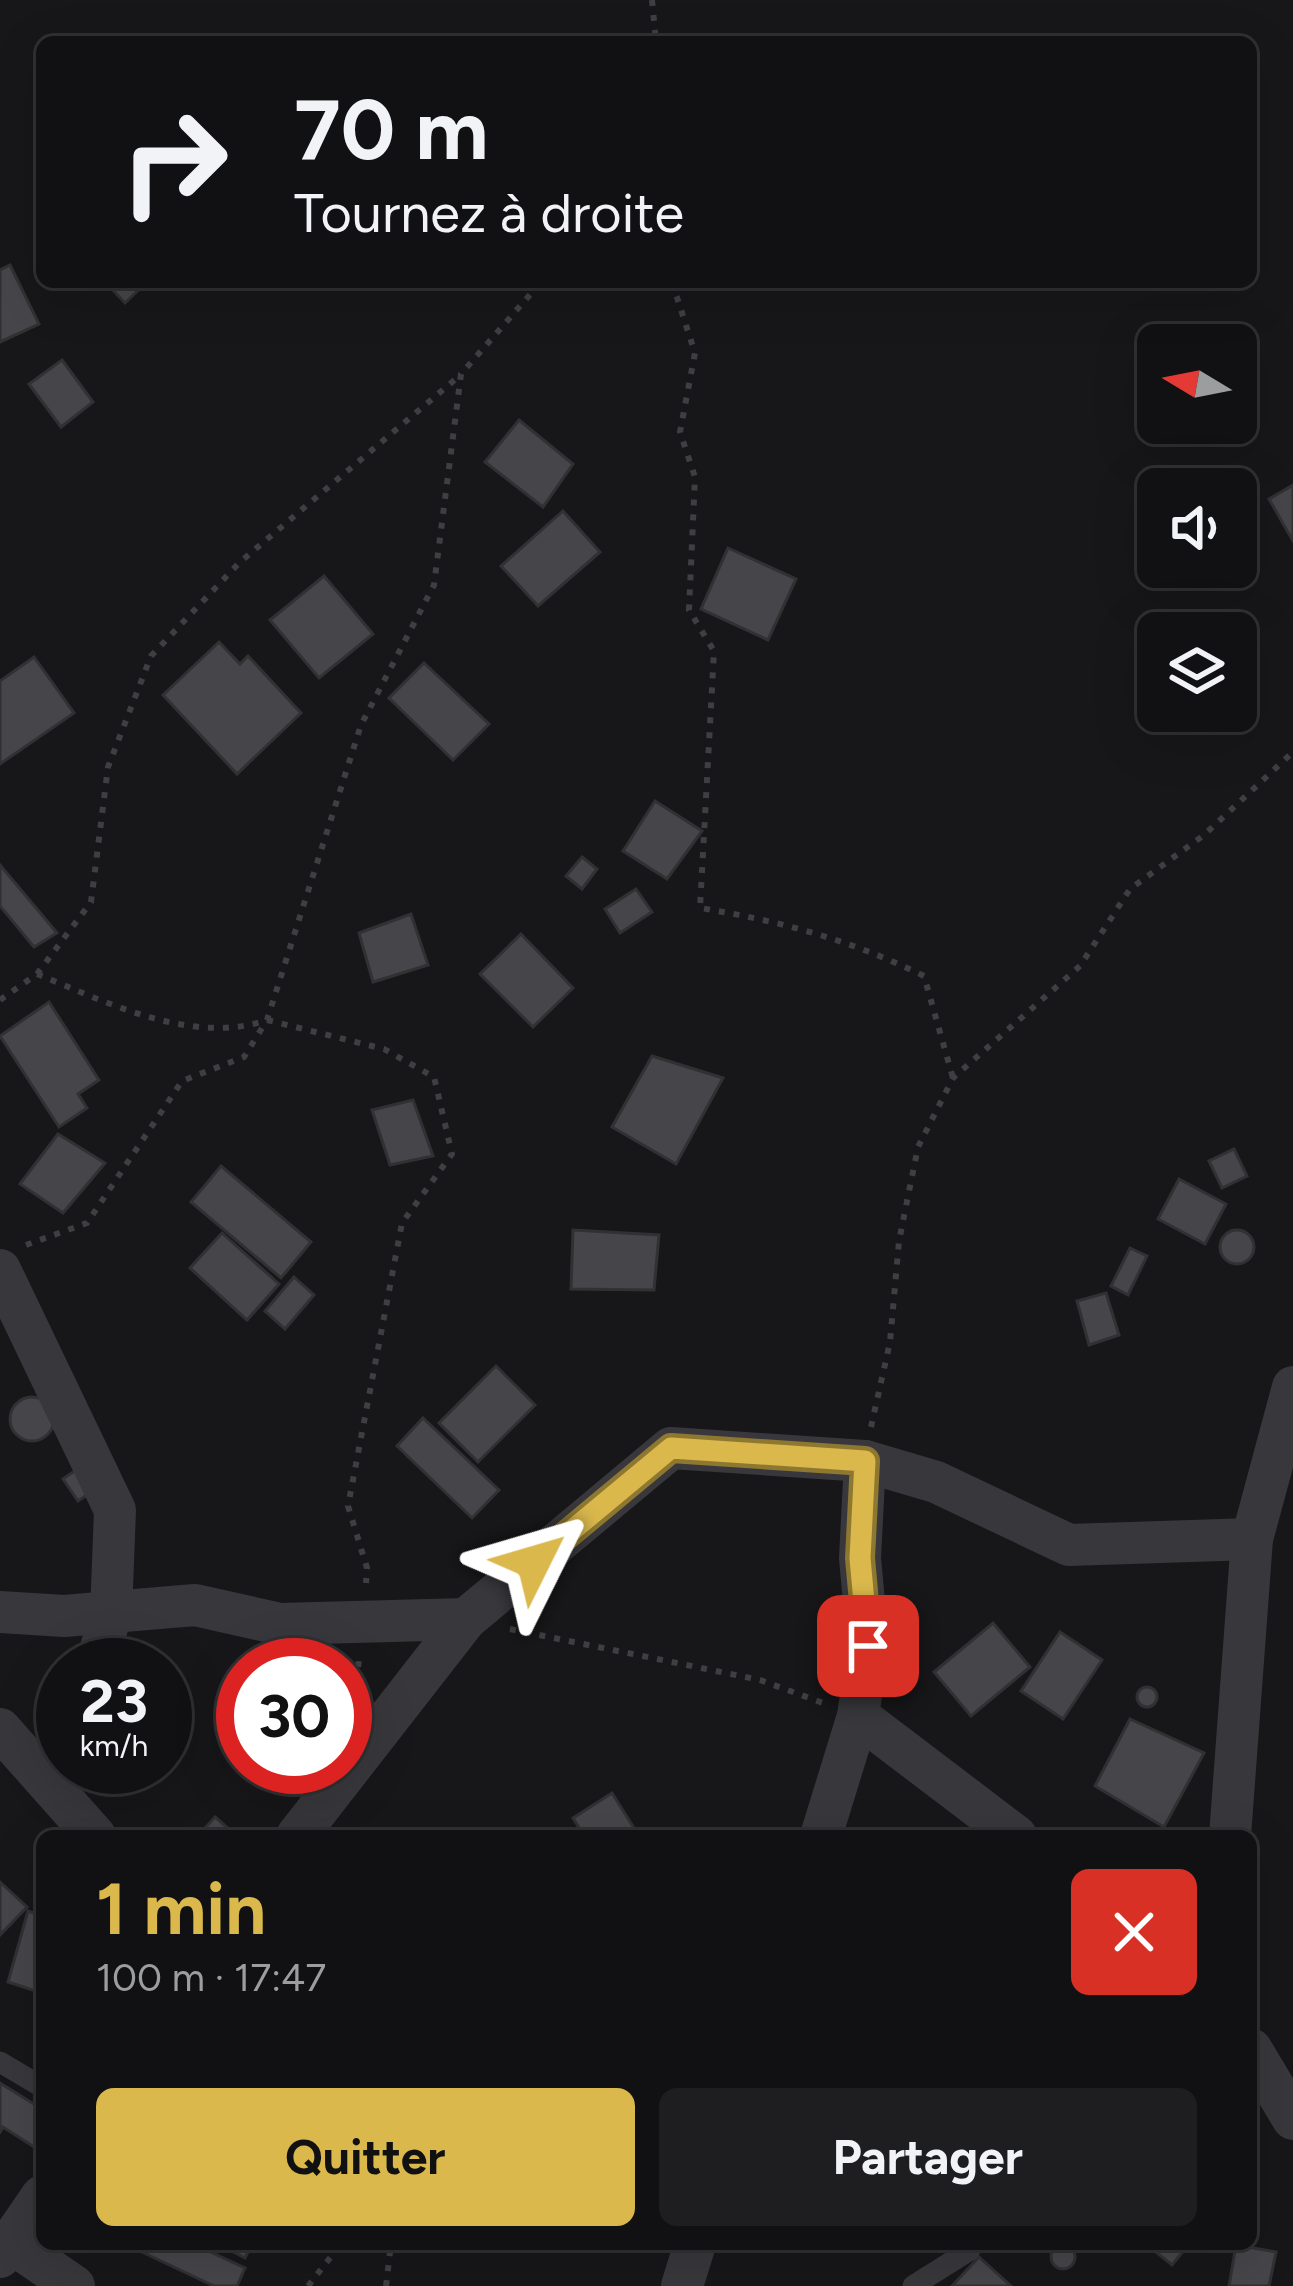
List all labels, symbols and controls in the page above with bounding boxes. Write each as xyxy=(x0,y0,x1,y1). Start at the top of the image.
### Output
text: 70 m xyxy=(294,79,488,180)
icon: right xyxy=(96,84,252,240)
text: Tournez à droite xyxy=(294,181,684,246)
north arrow xyxy=(1137,324,1257,444)
map controls xyxy=(1137,324,1257,732)
button: sound xyxy=(1137,468,1257,588)
button: layers xyxy=(1137,612,1257,732)
position arrow xyxy=(471,1499,597,1625)
pin xyxy=(817,1595,919,1697)
icon: arrive xyxy=(835,1613,901,1679)
speed limit sign: 30 xyxy=(216,1638,372,1794)
text: 23 xyxy=(80,1665,148,1737)
text: km/h xyxy=(80,1727,148,1764)
text: 1 min xyxy=(96,1866,266,1952)
button: close xyxy=(1071,1869,1197,1995)
text: 100 m · 17:47 xyxy=(96,1954,326,2001)
button: Quitter xyxy=(96,2088,635,2226)
button: Partager xyxy=(659,2088,1197,2226)

